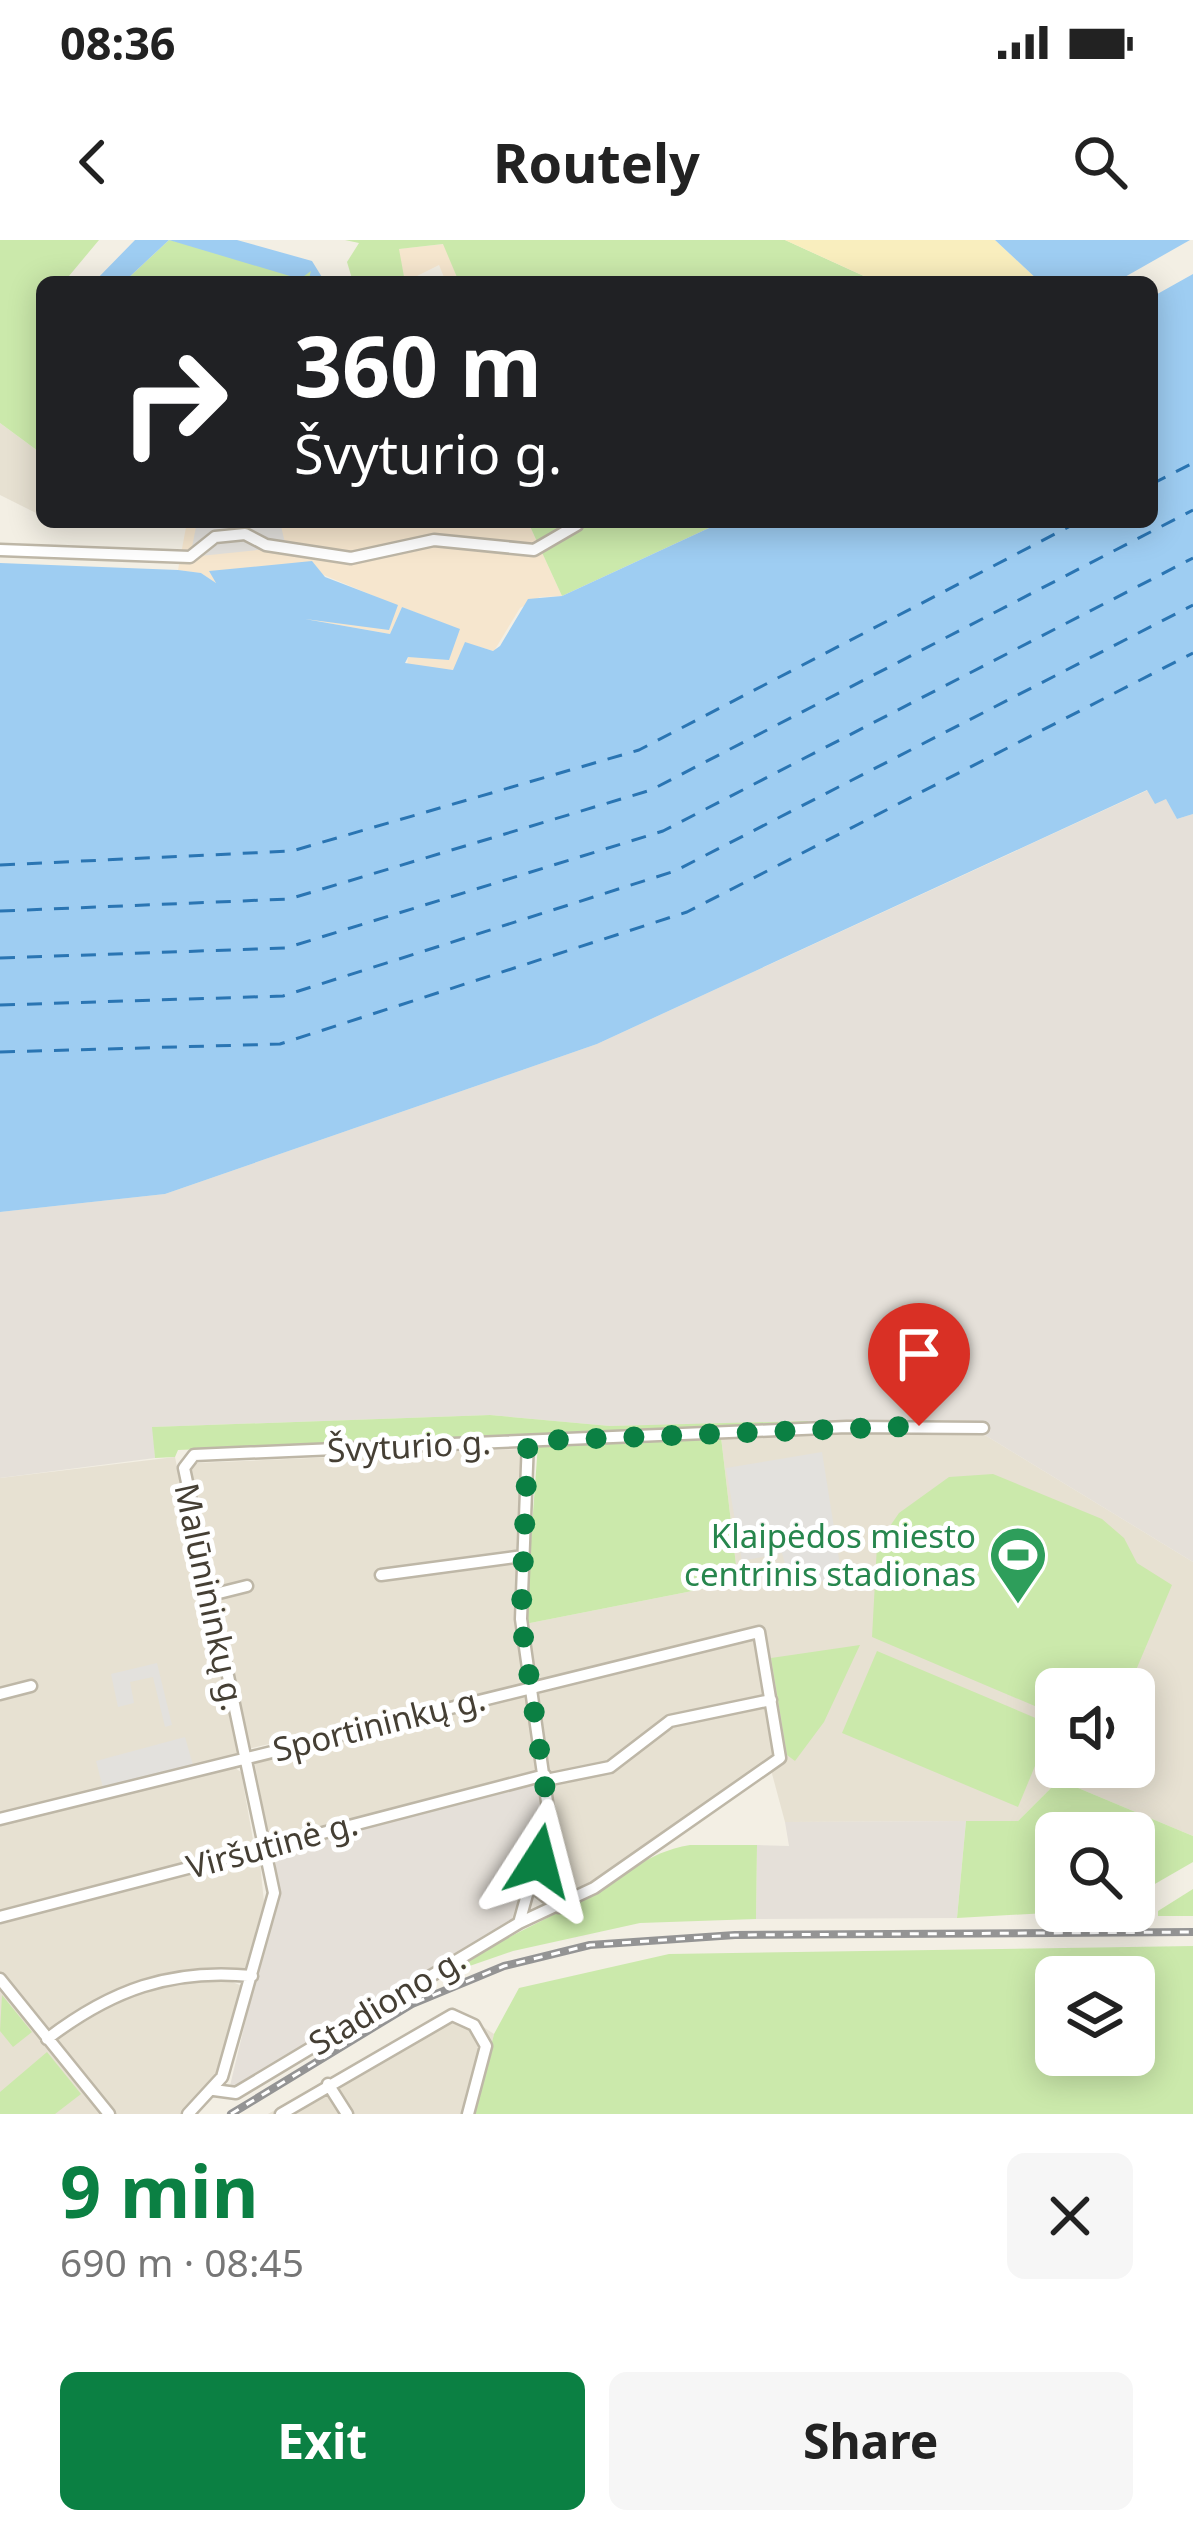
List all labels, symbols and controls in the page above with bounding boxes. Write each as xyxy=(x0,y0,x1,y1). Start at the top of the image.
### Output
text: 08:36 xyxy=(60,12,176,73)
text: Routely xyxy=(493,125,700,199)
icon: back xyxy=(60,129,126,195)
icon: search xyxy=(1067,129,1133,195)
text: 360 m xyxy=(294,307,542,422)
icon: right xyxy=(96,324,252,480)
text: Švyturio g. xyxy=(294,416,562,490)
pin xyxy=(868,1303,970,1426)
icon: arrive xyxy=(886,1321,952,1387)
street label: Švyturio g. xyxy=(326,1419,492,1472)
street label: Malūnininkų g. xyxy=(164,1479,257,1715)
place label: Klaipėdos miesto centrinis stadionas xyxy=(684,1513,976,1596)
sports icon: Klaipėdos miesto centrinis stadionas xyxy=(987,1524,1049,1606)
map controls xyxy=(1035,1668,1155,2076)
button: sound xyxy=(1035,1668,1155,1788)
street label: Sportininkų g. xyxy=(268,1675,490,1772)
position arrow xyxy=(476,1798,602,1924)
street label: Viršutinė g. xyxy=(181,1800,362,1889)
button: search xyxy=(1035,1812,1155,1932)
street label: Stadiono g. xyxy=(300,1936,474,2065)
button: layers xyxy=(1035,1956,1155,2076)
text: 9 min xyxy=(60,2141,258,2239)
button: close xyxy=(1007,2153,1133,2279)
text: 690 m · 08:45 xyxy=(60,2235,304,2288)
button: Exit xyxy=(60,2372,585,2510)
button: Share xyxy=(609,2372,1133,2510)

